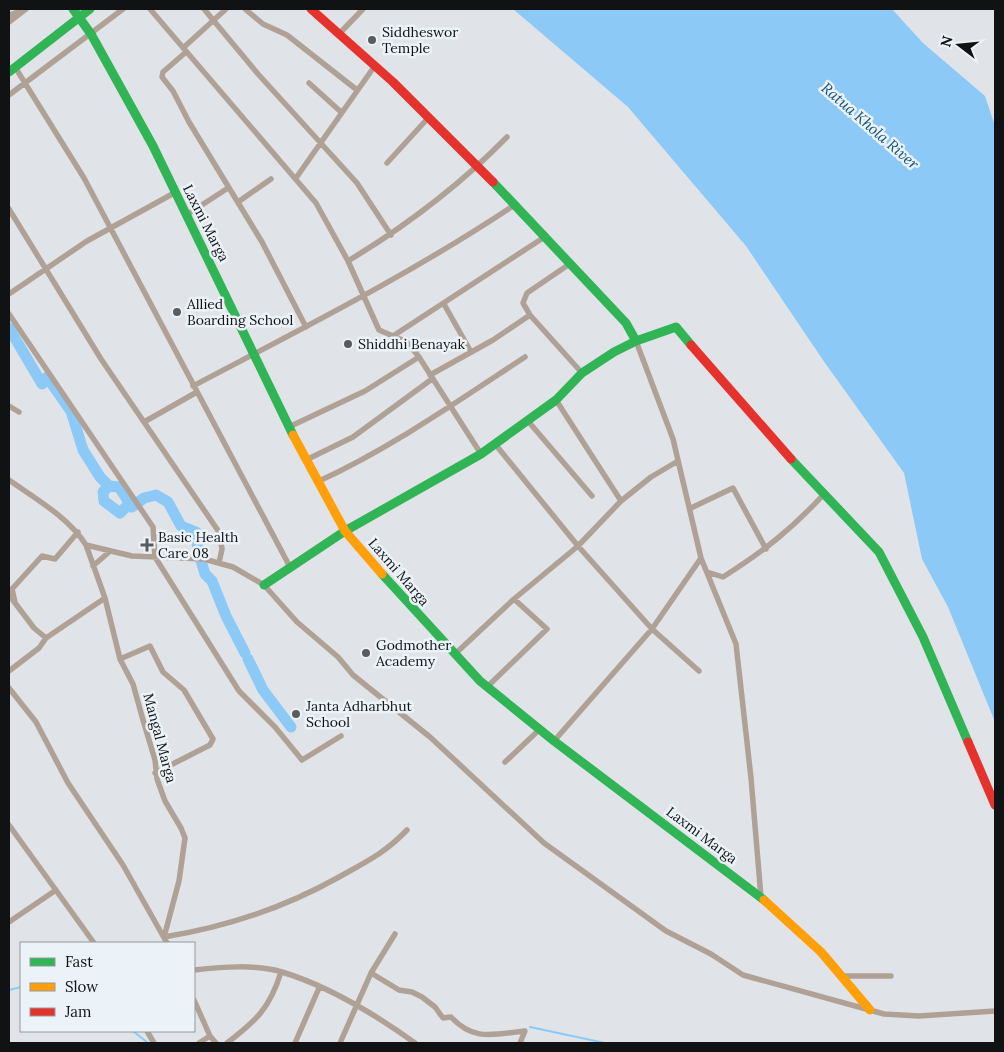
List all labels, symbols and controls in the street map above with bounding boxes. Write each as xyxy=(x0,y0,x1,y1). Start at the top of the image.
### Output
north arrow xyxy=(934,20,984,70)
place label: Siddheswor Temple xyxy=(382,23,458,57)
marker: Siddheswor Temple xyxy=(366,34,378,46)
text: N xyxy=(936,34,957,49)
water label: Ratua Khola River xyxy=(818,78,923,173)
street label: Laxmi Marga xyxy=(179,181,233,265)
place label: Allied Boarding School xyxy=(186,295,293,329)
marker: Allied Boarding School xyxy=(171,306,183,318)
place label: Shiddhi Benayak xyxy=(358,335,465,353)
marker: Shiddhi Benayak xyxy=(342,338,354,350)
place label: Basic Health Care 08 xyxy=(158,528,239,562)
street label: Laxmi Marga xyxy=(365,534,433,610)
marker: Basic Health Care 08 xyxy=(140,538,154,552)
place label: Godmother Academy xyxy=(375,636,451,670)
marker: Godmother Academy xyxy=(360,647,372,659)
street label: Mangal Marga xyxy=(139,691,181,785)
place label: Janta Adharbhut School xyxy=(305,697,413,731)
marker: Janta Adharbhut School xyxy=(290,708,302,720)
street label: Laxmi Marga xyxy=(663,802,741,868)
legend xyxy=(20,942,195,1032)
text: Fast xyxy=(65,952,93,971)
text: Slow xyxy=(65,977,98,996)
text: Jam xyxy=(64,1002,92,1021)

